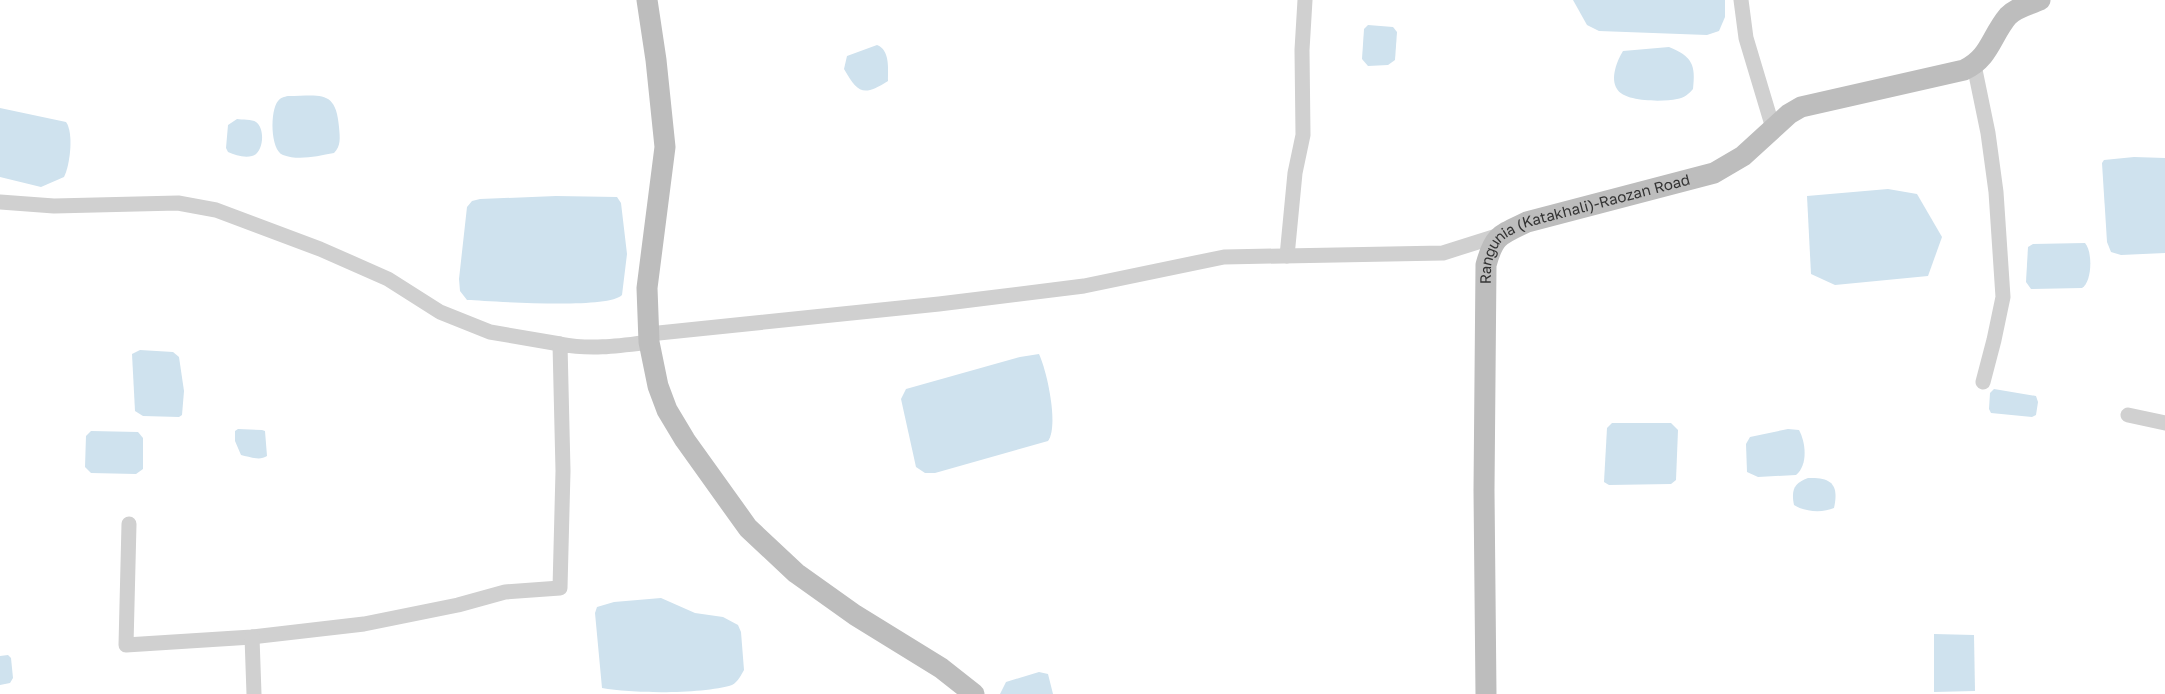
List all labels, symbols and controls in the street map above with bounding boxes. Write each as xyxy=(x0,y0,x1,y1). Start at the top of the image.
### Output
street label: Rangunia (Katakhali)-Raozan Road xyxy=(1476,170,1692,284)

